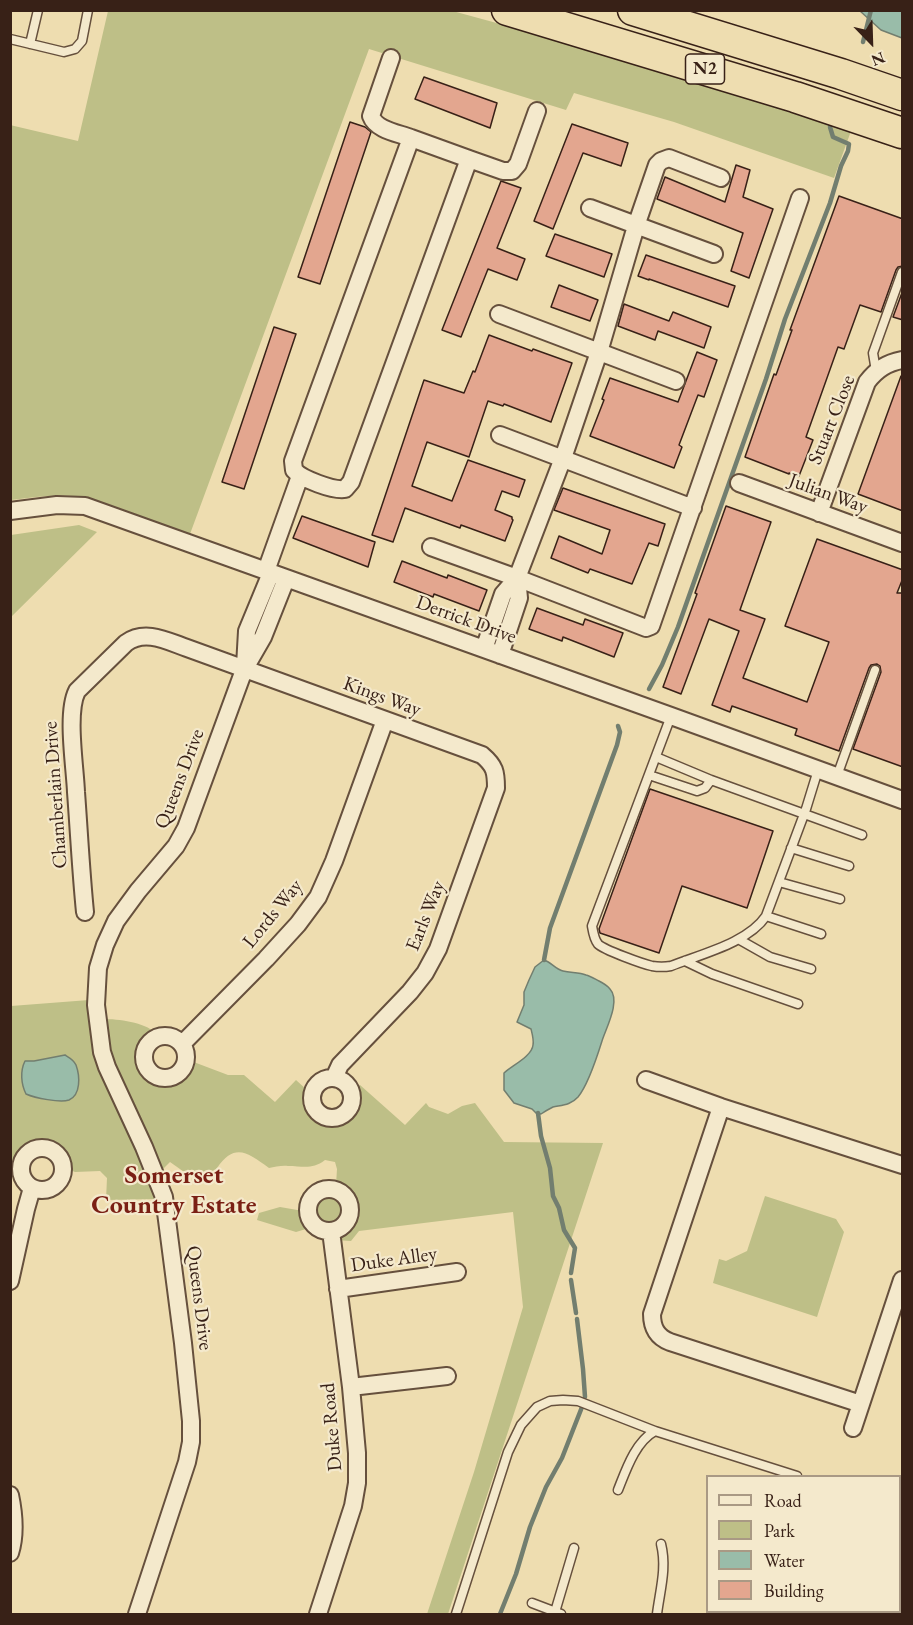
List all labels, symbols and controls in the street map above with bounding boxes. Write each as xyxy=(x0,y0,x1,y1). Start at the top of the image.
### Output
north arrow xyxy=(841,12,901,72)
text: N xyxy=(868,47,888,71)
road number: N2 xyxy=(686,54,724,84)
street label: Stuart Close xyxy=(803,372,861,468)
street label: Julian Way xyxy=(785,469,871,519)
street label: Derrick Drive xyxy=(412,591,520,649)
street label: Kings Way xyxy=(340,672,424,722)
street label: Chamberlain Drive xyxy=(39,720,73,870)
street label: Queens Drive xyxy=(150,726,210,832)
street label: Lords Way xyxy=(238,875,308,953)
street label: Earls Way xyxy=(401,877,451,955)
district label: Somerset Country Estate xyxy=(91,1160,257,1222)
street label: Duke Alley xyxy=(349,1242,439,1278)
street label: Queens Drive xyxy=(181,1244,217,1352)
street label: Duke Road xyxy=(316,1382,348,1472)
legend xyxy=(706,1475,901,1613)
text: Road xyxy=(764,1489,802,1512)
text: Park xyxy=(764,1519,795,1542)
text: Water xyxy=(764,1549,805,1572)
text: Building xyxy=(764,1579,824,1602)

